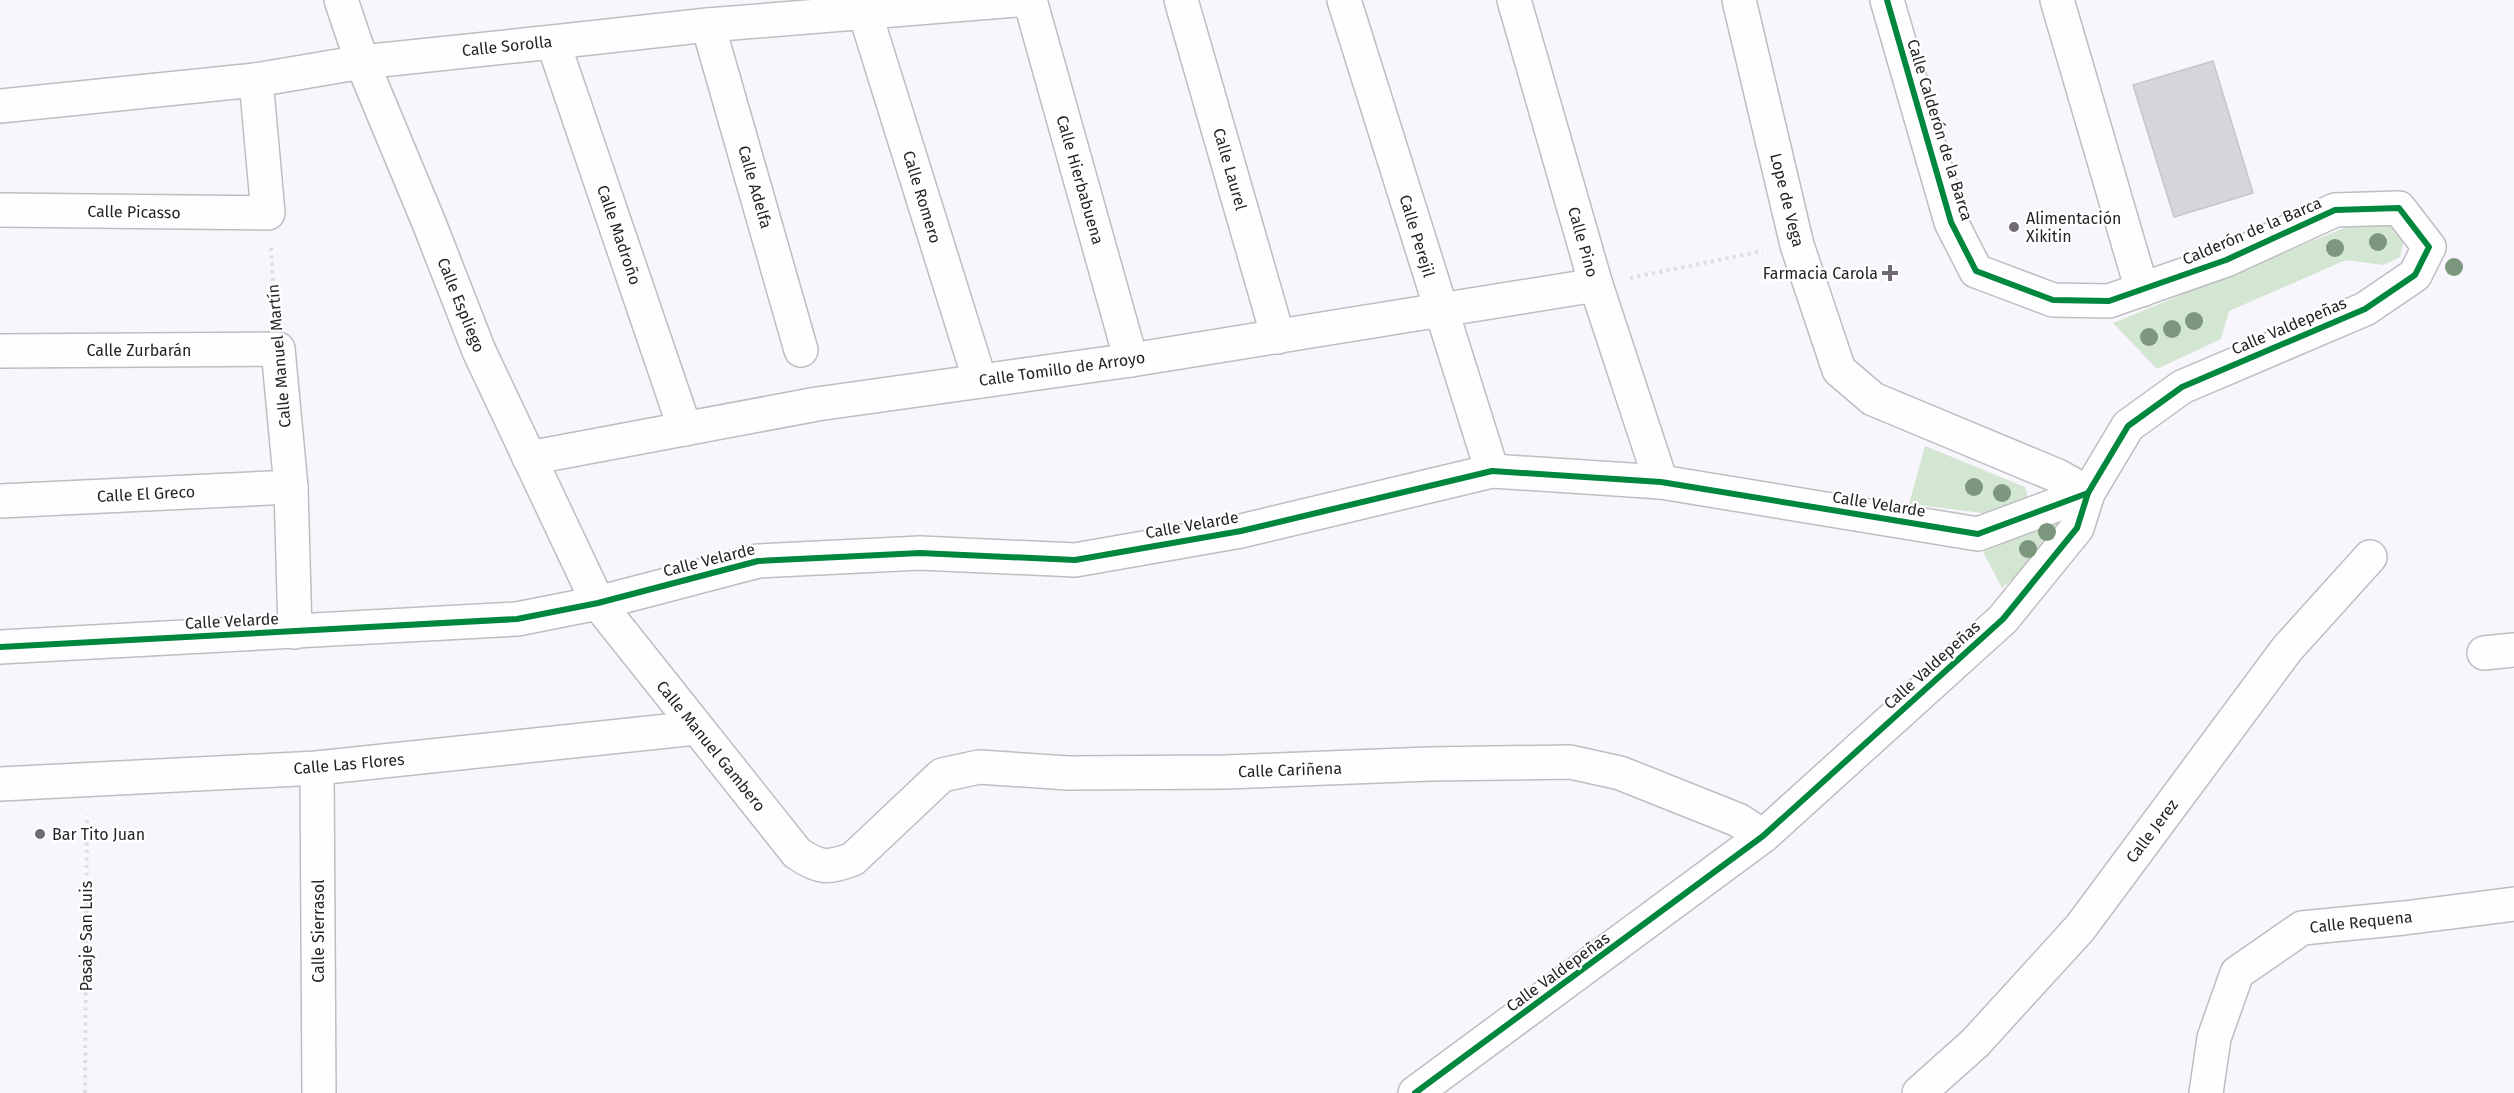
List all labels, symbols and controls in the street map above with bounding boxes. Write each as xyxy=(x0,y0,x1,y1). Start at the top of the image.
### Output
street label: Calle Sorolla xyxy=(461,32,553,60)
street label: Calle Calderón de la Barca xyxy=(1903,37,1977,223)
street label: Calle Hierbabuena xyxy=(1052,113,1108,247)
street label: Calle Laurel xyxy=(1209,126,1251,213)
street label: Calle Adelfa xyxy=(734,143,776,231)
street label: Calle Romero xyxy=(899,148,945,246)
street label: Lope de Vega xyxy=(1766,151,1808,249)
street label: Calle Madroño xyxy=(593,183,645,287)
street label: Calle Perejil xyxy=(1395,192,1439,280)
street label: Calderón de la Barca xyxy=(2180,193,2324,269)
street label: Calle Picasso xyxy=(87,202,181,222)
street label: Calle Pino xyxy=(1564,205,1602,279)
place label: Alimentación Xikitin xyxy=(2026,209,2121,246)
marker: Alimentación Xikitin xyxy=(2007,220,2021,234)
street label: Calle Espliego xyxy=(433,255,489,355)
place label: Farmacia Carola xyxy=(1763,264,1878,283)
marker: Farmacia Carola xyxy=(1883,266,1897,280)
street label: Calle Manuel Martín xyxy=(263,283,295,429)
street label: Calle Valdepeñas xyxy=(2229,293,2349,359)
street label: Calle Zurbarán xyxy=(87,341,191,360)
street label: Calle Tomillo de Arroyo xyxy=(978,348,1146,390)
street label: Calle El Greco xyxy=(96,482,196,506)
street label: Calle Velarde xyxy=(1831,487,1927,521)
street label: Calle Velarde xyxy=(1144,507,1240,543)
street label: Calle Velarde xyxy=(661,539,757,581)
street label: Calle Velarde xyxy=(185,609,279,633)
street label: Calle Valdepeñas xyxy=(1880,617,1984,713)
street label: Calle Manuel Gambero xyxy=(652,677,770,815)
street label: Calle Las Flores xyxy=(293,750,405,778)
street label: Calle Cariñena xyxy=(1238,759,1342,781)
street label: Calle Jerez xyxy=(2122,796,2182,866)
place label: Bar Tito Juan xyxy=(52,825,145,844)
marker: Bar Tito Juan xyxy=(33,827,47,841)
street label: Calle Sierrasol xyxy=(309,879,328,983)
street label: Pasaje San Luis xyxy=(77,881,96,991)
street label: Calle Requena xyxy=(2309,907,2413,937)
street label: Calle Valdepeñas xyxy=(1503,928,1613,1016)

